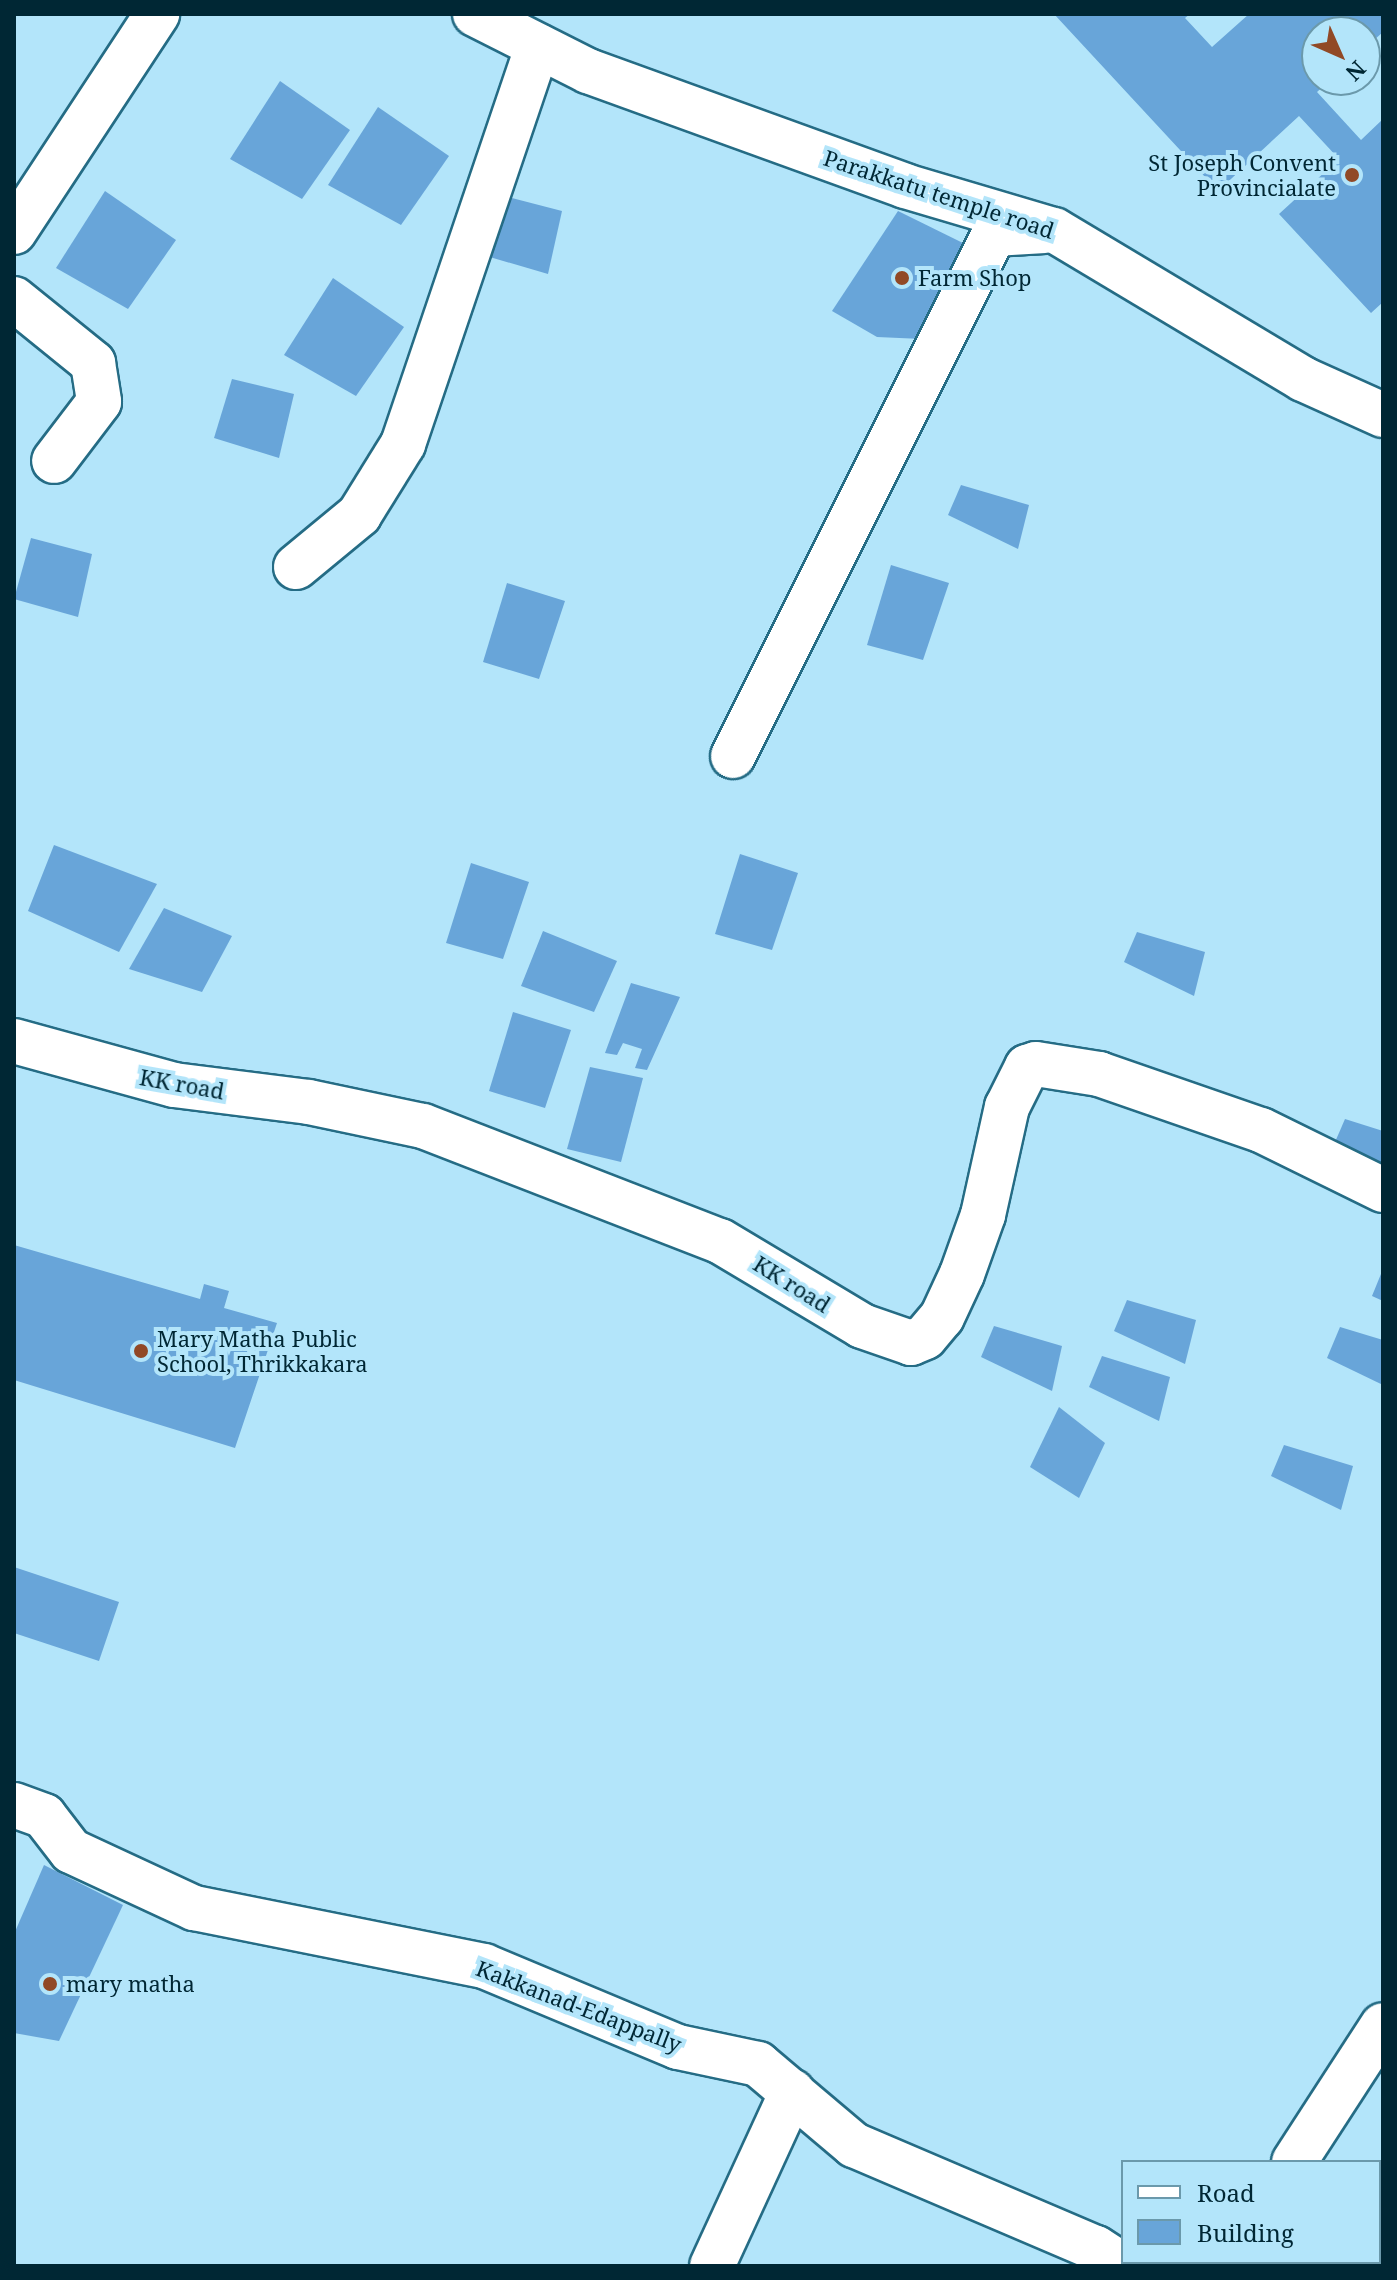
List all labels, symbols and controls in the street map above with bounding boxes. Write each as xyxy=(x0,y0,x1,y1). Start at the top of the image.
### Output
north arrow xyxy=(1301,16,1381,96)
text: N xyxy=(1340,55,1373,88)
street label: Parakkatu temple road xyxy=(821,144,1057,244)
place label: St Joseph Convent Provincialate xyxy=(1148,149,1336,200)
marker: St Joseph Convent Provincialate xyxy=(1343,166,1361,184)
place label: Farm Shop xyxy=(918,265,1031,291)
marker: Farm Shop xyxy=(893,269,911,287)
street label: KK road xyxy=(138,1064,226,1104)
street label: KK road xyxy=(749,1250,835,1318)
place label: Mary Matha Public School, Thrikkakara xyxy=(157,1325,368,1376)
marker: Mary Matha Public School, Thrikkakara xyxy=(132,1342,150,1360)
street label: Kakkanad-Edappally xyxy=(473,1955,685,2057)
place label: mary matha xyxy=(66,1971,195,1997)
marker: mary matha xyxy=(41,1975,59,1993)
legend xyxy=(1121,2160,1381,2264)
text: Road xyxy=(1197,2176,1255,2209)
text: Building xyxy=(1197,2216,1294,2249)

